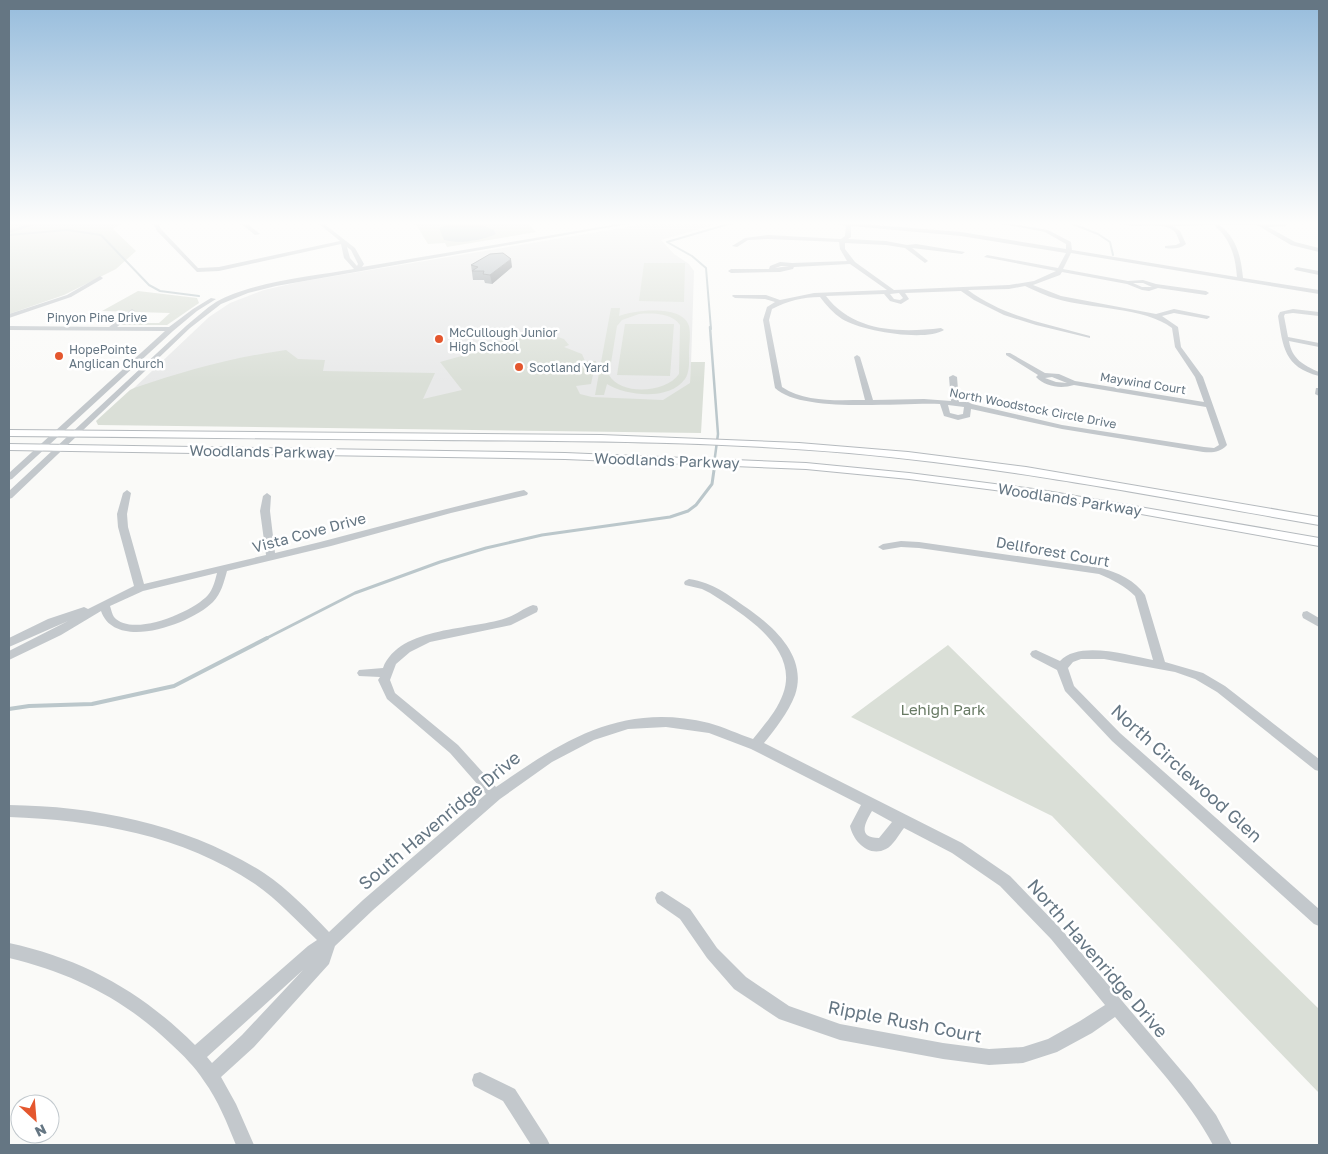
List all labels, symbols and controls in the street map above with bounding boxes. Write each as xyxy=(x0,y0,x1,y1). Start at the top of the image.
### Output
street label: Pinyon Pine Drive xyxy=(47,310,147,325)
place label: McCullough Junior High School xyxy=(449,325,558,354)
marker: McCullough Junior High School xyxy=(433,333,445,345)
place label: HopePointe Anglican Church xyxy=(69,342,164,371)
marker: HopePointe Anglican Church xyxy=(53,350,65,362)
place label: Scotland Yard xyxy=(529,360,609,375)
marker: Scotland Yard xyxy=(513,361,525,373)
street label: Maywind Court xyxy=(1099,369,1187,397)
street label: North Woodstock Circle Drive xyxy=(948,384,1118,432)
street label: Woodlands Parkway xyxy=(189,441,335,461)
street label: Woodlands Parkway xyxy=(594,448,741,472)
street label: Woodlands Parkway xyxy=(997,479,1144,519)
street label: Vista Cove Drive xyxy=(250,508,368,556)
street label: Dellforest Court xyxy=(995,532,1111,570)
street label: North Circlewood Glen xyxy=(1107,699,1267,847)
park label: Lehigh Park xyxy=(900,700,986,718)
street label: South Havenridge Drive xyxy=(354,746,524,894)
street label: North Havenridge Drive xyxy=(1023,874,1173,1042)
street label: Ripple Rush Court xyxy=(826,995,984,1047)
north arrow xyxy=(10,1094,60,1144)
text: N xyxy=(32,1121,49,1141)

